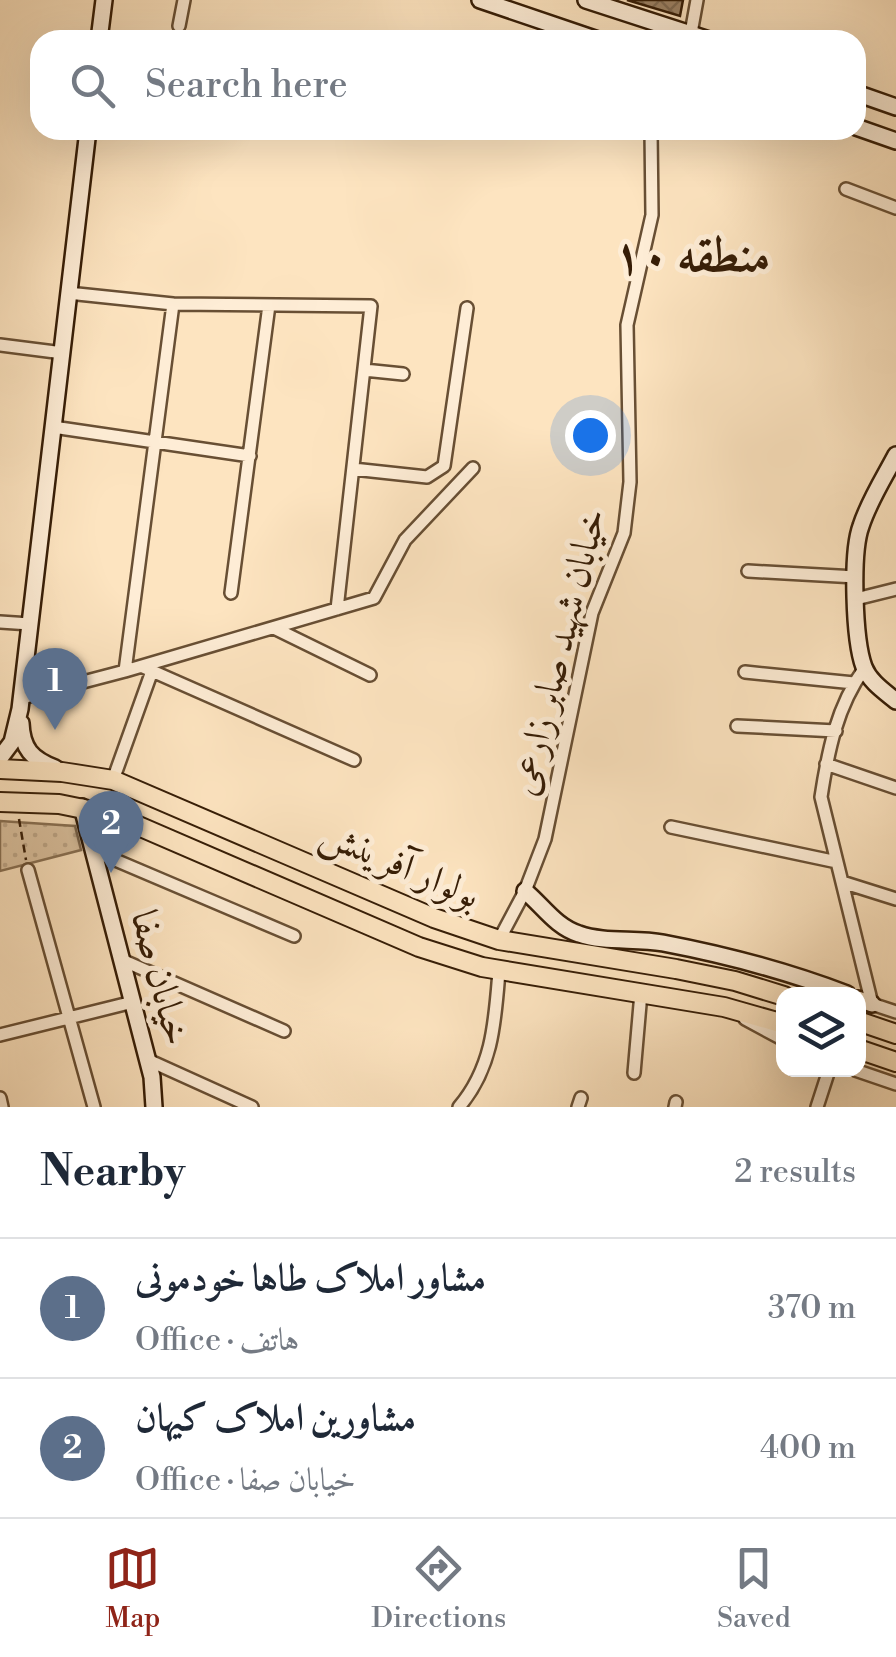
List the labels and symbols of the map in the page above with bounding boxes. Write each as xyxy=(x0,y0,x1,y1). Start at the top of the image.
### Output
district label: منطقه ۱۰ xyxy=(613,227,771,287)
your location xyxy=(565,410,616,461)
street label: خیابان شهید صابر زارعی xyxy=(501,504,617,800)
pin: 1 xyxy=(22,648,88,730)
pin: 2 xyxy=(78,790,144,873)
street label: بولوار آفرینش xyxy=(313,810,487,921)
street label: خیابان صفا xyxy=(119,905,201,1051)

